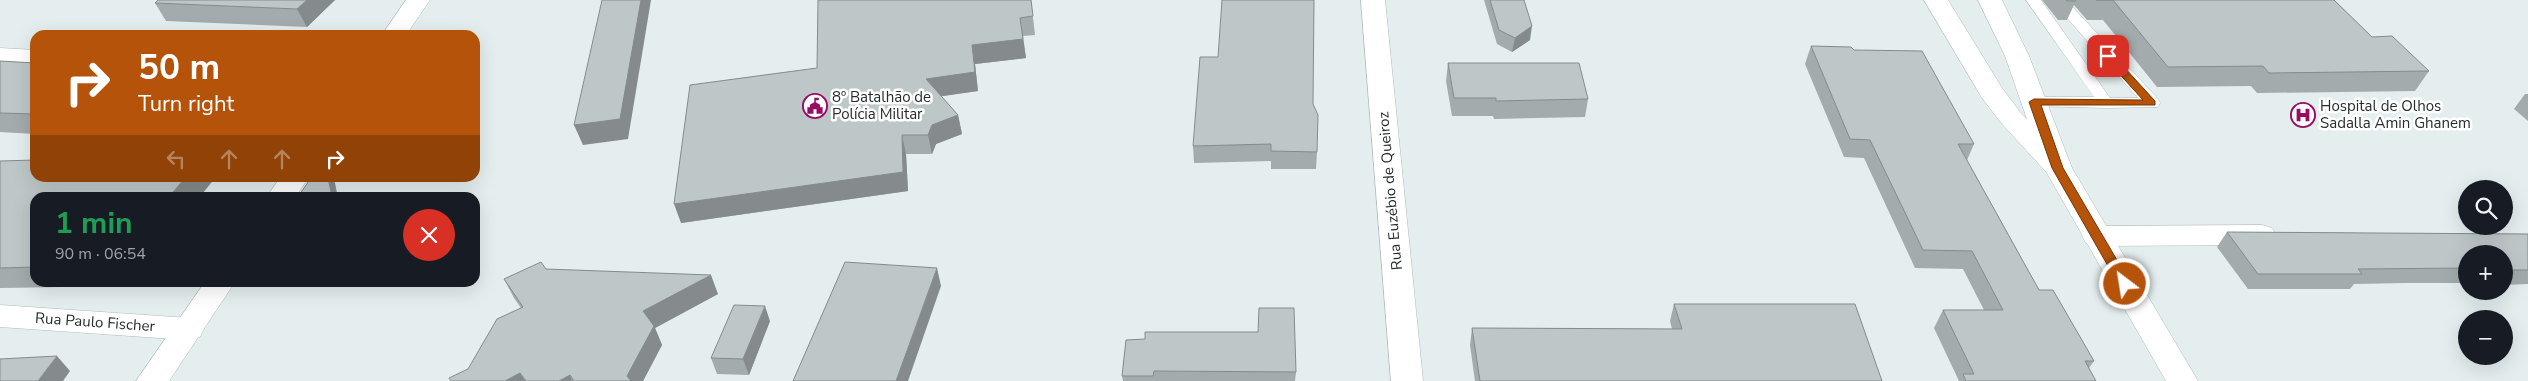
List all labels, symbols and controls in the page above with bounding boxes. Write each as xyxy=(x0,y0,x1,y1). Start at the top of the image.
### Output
pin xyxy=(2087,35,2129,77)
icon: arrive xyxy=(2094,42,2122,70)
text: 50 m xyxy=(138,44,220,91)
icon: right xyxy=(55,50,120,115)
place label: 8º Batalhão de Polícia Militar xyxy=(832,87,931,124)
text: Turn right xyxy=(138,89,234,119)
public building icon: 8º Batalhão de Polícia Militar xyxy=(802,93,828,119)
place label: Hospital de Olhos Sadalla Amin Ghanem xyxy=(2320,96,2471,133)
hospital icon: Hospital de Olhos Sadalla Amin Ghanem xyxy=(2290,102,2316,128)
street label: Rua Euzébio de Queiroz xyxy=(1373,111,1407,271)
icon: left xyxy=(162,145,190,173)
icon: ahead xyxy=(215,145,243,173)
icon: ahead xyxy=(268,145,296,173)
icon: right xyxy=(321,145,349,173)
map controls xyxy=(2458,180,2513,365)
button: search xyxy=(2458,180,2513,235)
text: 1 min xyxy=(55,203,133,244)
button: close xyxy=(403,209,455,261)
text: 90 m · 06:54 xyxy=(55,243,146,265)
button: + xyxy=(2458,245,2513,300)
position arrow xyxy=(2098,257,2150,309)
street label: Rua Paulo Fischer xyxy=(34,308,156,336)
button: − xyxy=(2458,310,2513,365)

